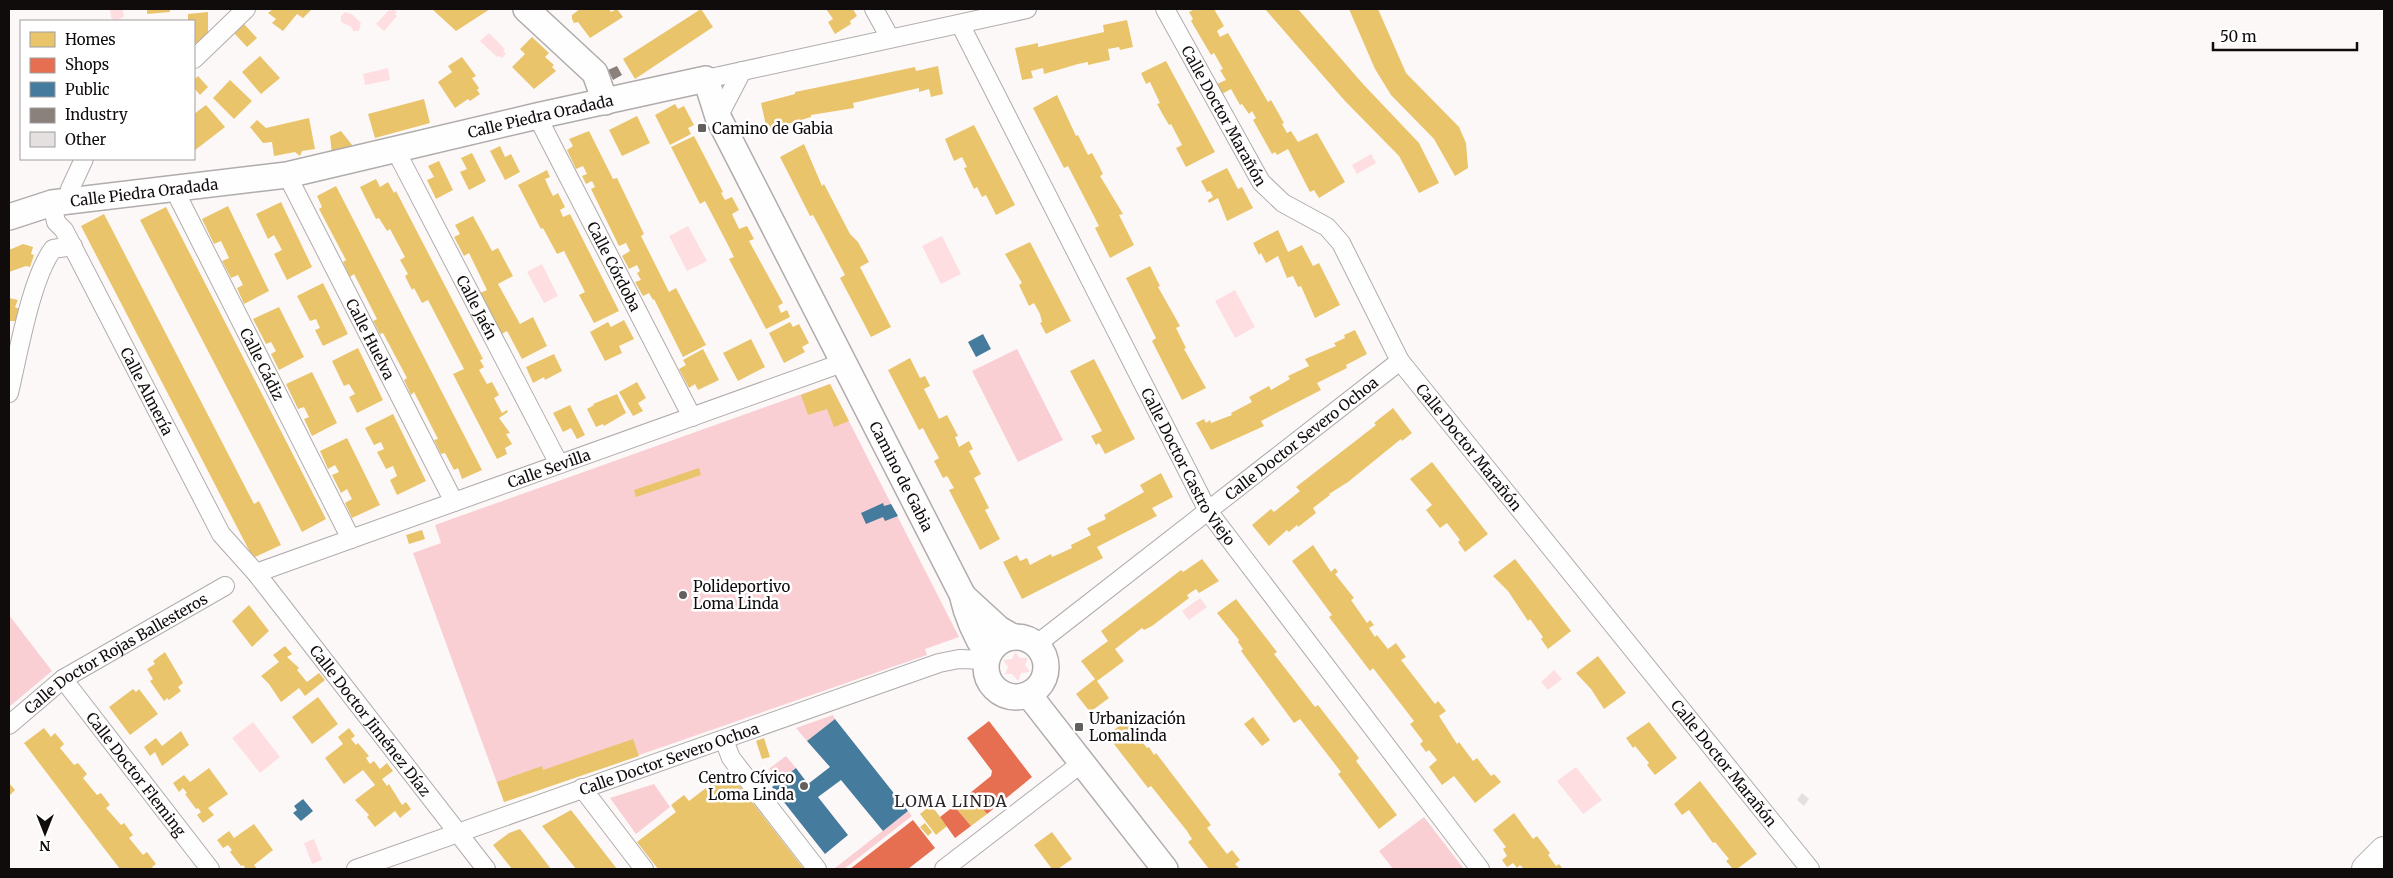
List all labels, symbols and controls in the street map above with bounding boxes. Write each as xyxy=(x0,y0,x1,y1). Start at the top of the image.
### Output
legend xyxy=(20,20,195,160)
scale bar xyxy=(2213,20,2357,52)
text: 50 m xyxy=(2220,27,2257,46)
text: Homes xyxy=(65,30,116,49)
street label: Calle Doctor Marañón xyxy=(1178,42,1271,189)
text: Shops xyxy=(65,55,109,74)
text: Public xyxy=(65,80,110,99)
street label: Calle Piedra Oradada xyxy=(466,90,615,142)
text: Industry xyxy=(65,105,128,124)
place label: Camino de Gabia xyxy=(712,119,833,138)
marker: Camino de Gabia xyxy=(696,122,708,134)
text: Other xyxy=(65,130,107,149)
street label: Calle Piedra Oradada xyxy=(69,174,219,210)
street label: Calle Córdoba xyxy=(583,218,645,314)
street label: Calle Jaén xyxy=(453,272,502,342)
street label: Calle Huelva xyxy=(342,295,399,383)
street label: Calle Cádiz xyxy=(236,324,289,403)
street label: Calle Almería xyxy=(117,344,178,438)
street label: Calle Doctor Severo Ochoa xyxy=(1221,372,1382,504)
street label: Calle Doctor Marañón xyxy=(1412,380,1526,514)
street label: Calle Doctor Castro Viejo xyxy=(1137,384,1240,549)
street label: Camino de Gabia xyxy=(866,418,938,534)
street label: Calle Sevilla xyxy=(505,445,593,492)
place label: Polideportivo Loma Linda xyxy=(693,577,790,613)
street label: Calle Doctor Rojas Ballesteros xyxy=(20,589,211,718)
marker: Polideportivo Loma Linda xyxy=(677,589,689,601)
street label: Calle Doctor Jiménez Díaz xyxy=(306,641,435,800)
street label: Calle Doctor Marañón xyxy=(1667,695,1781,830)
street label: Calle Doctor Fleming xyxy=(82,708,190,840)
place label: Urbanización Lomalinda xyxy=(1089,709,1186,745)
street label: Calle Doctor Severo Ochoa xyxy=(577,718,761,799)
marker: Urbanización Lomalinda xyxy=(1073,721,1085,733)
place label: Centro Cívico Loma Linda xyxy=(699,768,794,804)
marker: Centro Cívico Loma Linda xyxy=(798,780,810,792)
district label: LOMA LINDA xyxy=(894,791,1008,811)
north arrow xyxy=(20,808,70,858)
text: N xyxy=(39,837,51,855)

